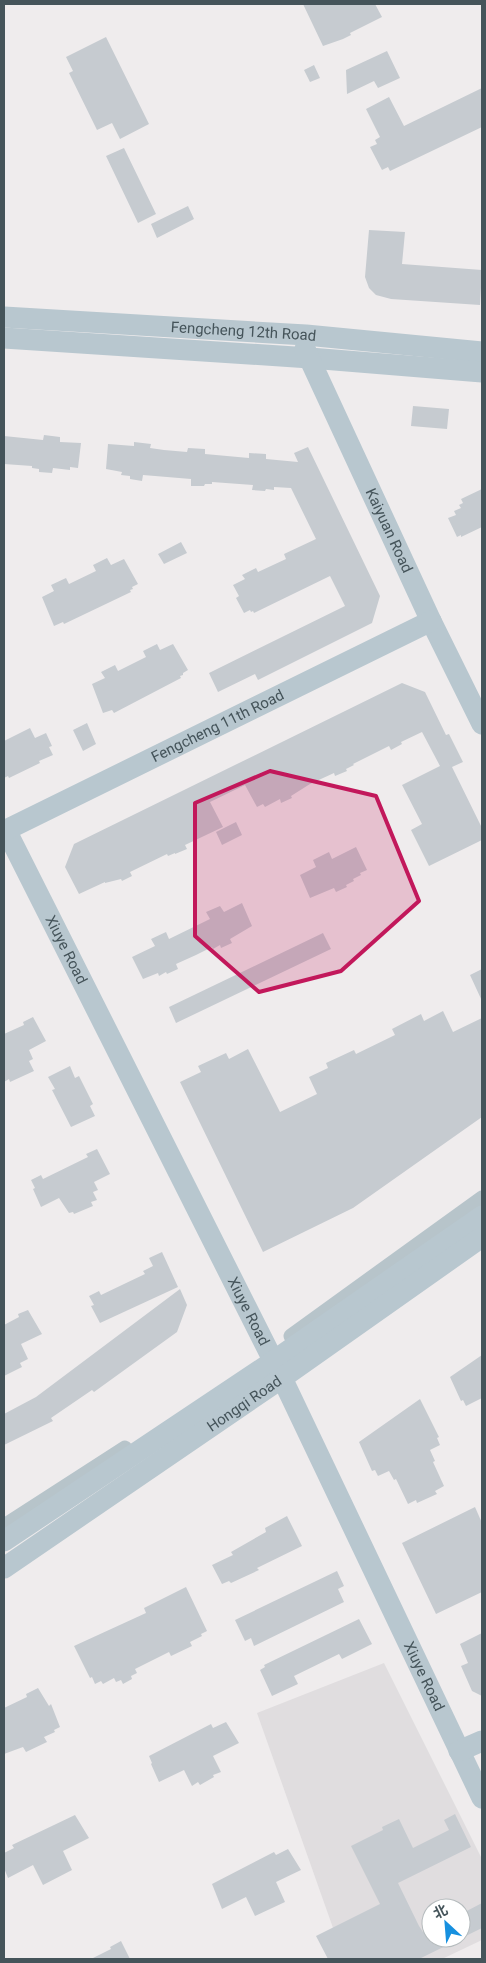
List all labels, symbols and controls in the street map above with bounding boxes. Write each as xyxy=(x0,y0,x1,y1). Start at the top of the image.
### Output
street label: Fengcheng 12th Road xyxy=(170,318,317,345)
street label: Kaiyuan Road xyxy=(362,485,416,576)
street label: Fengcheng 11th Road xyxy=(148,686,287,766)
street label: Xiuye Road xyxy=(41,912,91,987)
street label: Xiuye Road xyxy=(224,1274,273,1349)
street label: Hongqi Road xyxy=(204,1372,285,1436)
street label: Xiuye Road xyxy=(400,1639,448,1714)
north arrow xyxy=(421,1898,471,1948)
text: 北 xyxy=(431,1901,450,1922)

